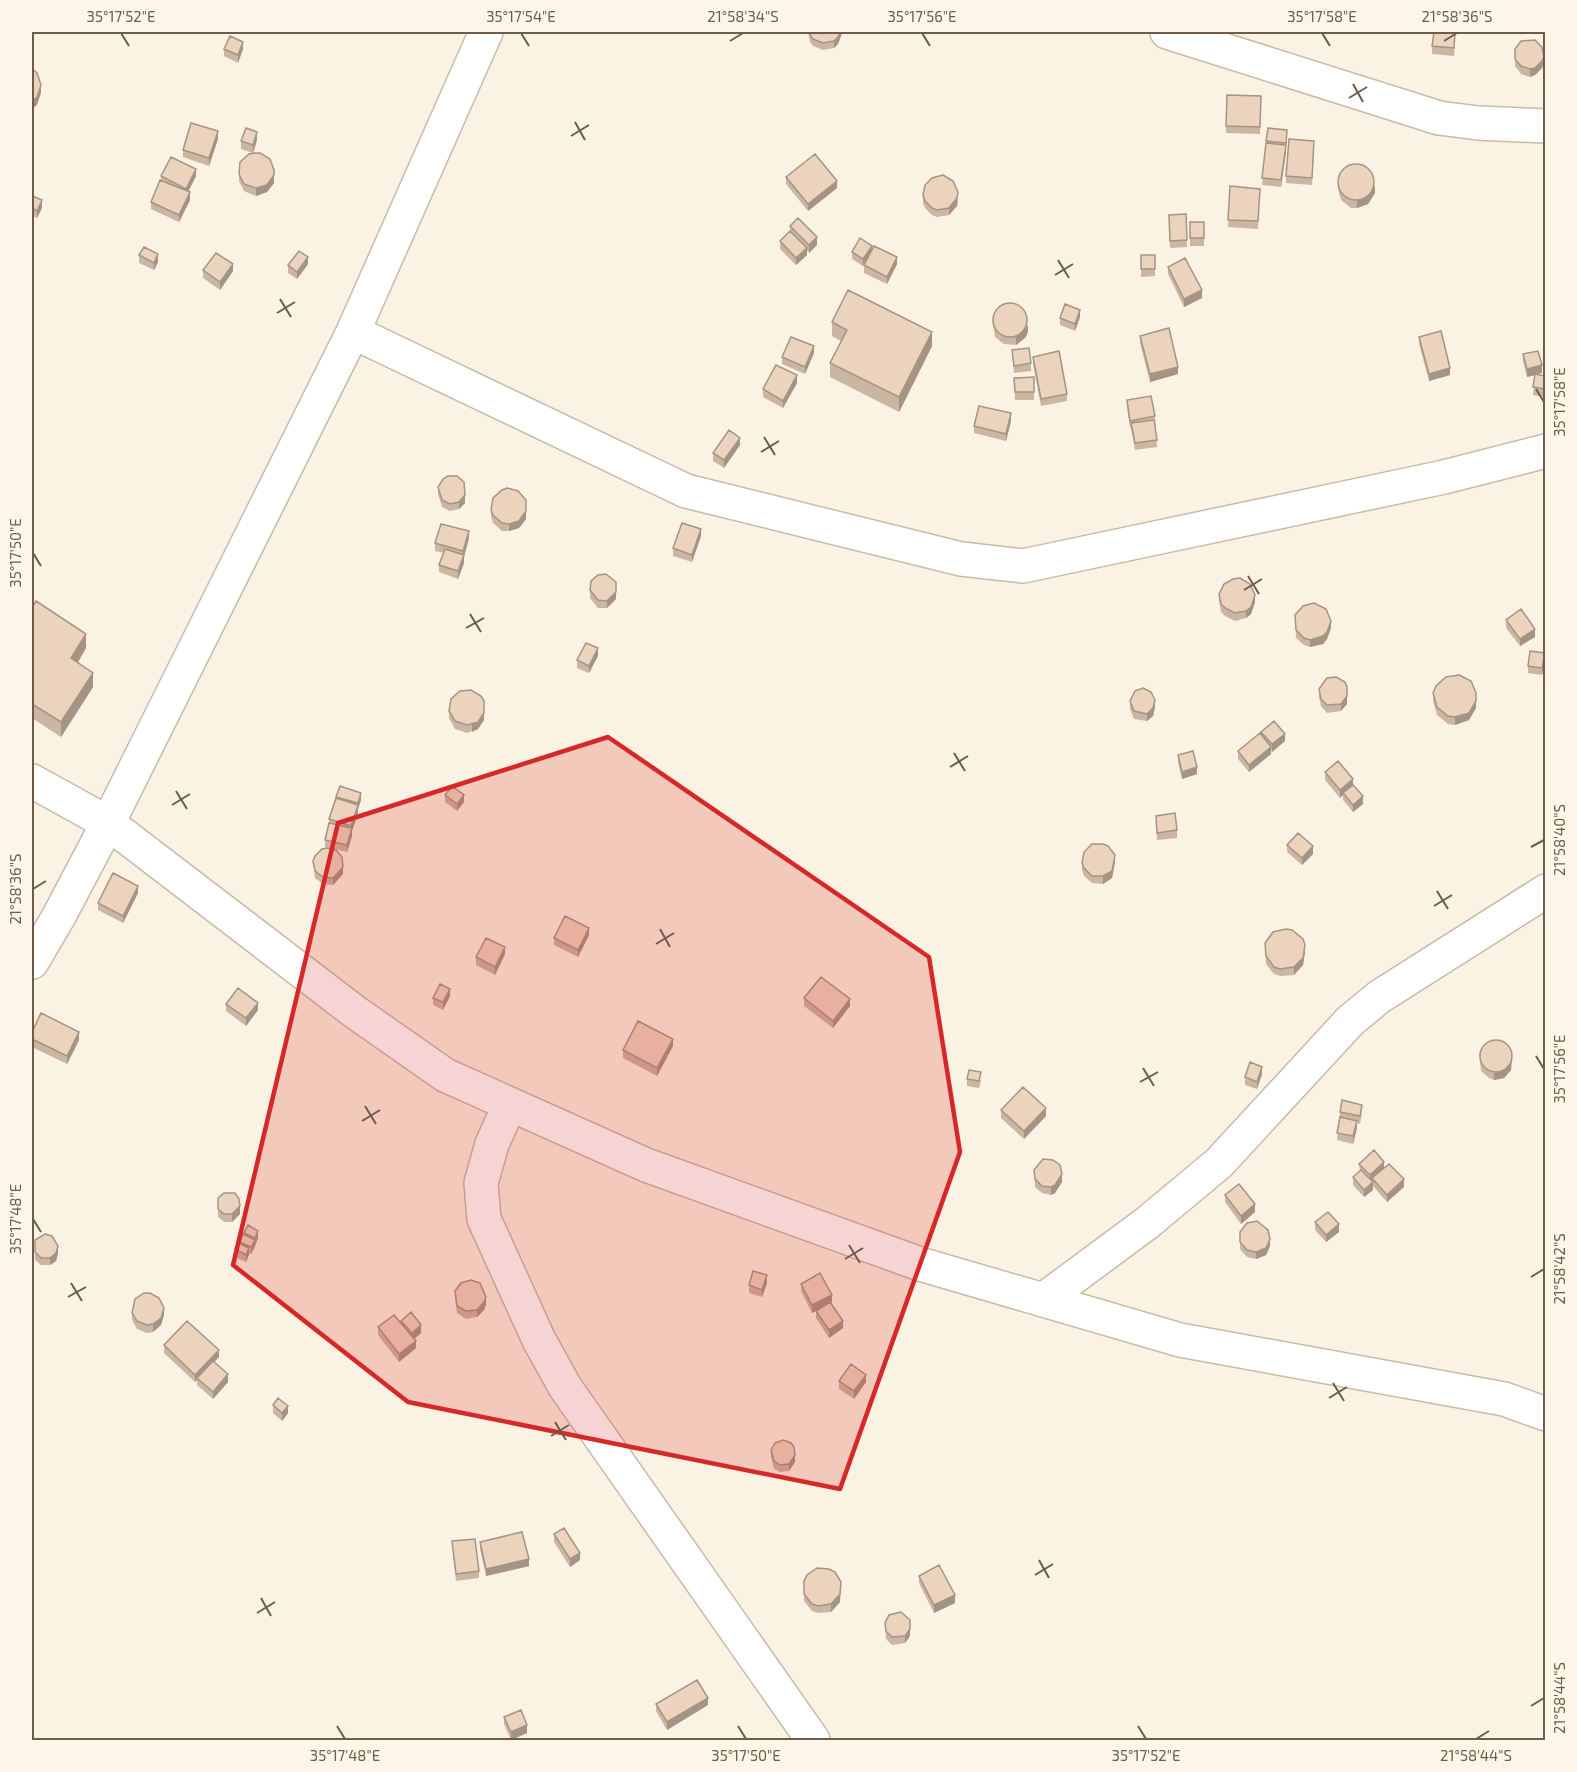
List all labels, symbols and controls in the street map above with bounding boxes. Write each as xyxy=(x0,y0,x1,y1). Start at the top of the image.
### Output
text: 35°17'52"E xyxy=(87,7,155,25)
text: 35°17'54"E xyxy=(486,7,556,25)
text: 21°58'34"S xyxy=(707,7,779,25)
text: 35°17'56"E xyxy=(888,7,956,25)
text: 35°17'58"E xyxy=(1287,7,1357,25)
text: 21°58'36"S xyxy=(1422,7,1492,25)
text: 35°17'58"E xyxy=(1550,367,1568,437)
text: 35°17'50"E xyxy=(6,518,24,588)
text: 21°58'40"S xyxy=(1550,804,1568,876)
text: 21°58'36"S xyxy=(6,854,24,924)
text: 35°17'56"E xyxy=(1550,1035,1568,1103)
text: 35°17'48"E xyxy=(6,1184,24,1254)
text: 21°58'42"S xyxy=(1550,1233,1568,1305)
text: 21°58'44"S xyxy=(1550,1662,1568,1734)
text: 35°17'48"E xyxy=(310,1746,380,1764)
text: 35°17'50"E xyxy=(711,1746,781,1764)
text: 35°17'52"E xyxy=(1112,1746,1180,1764)
text: 21°58'44"S xyxy=(1440,1746,1512,1764)

